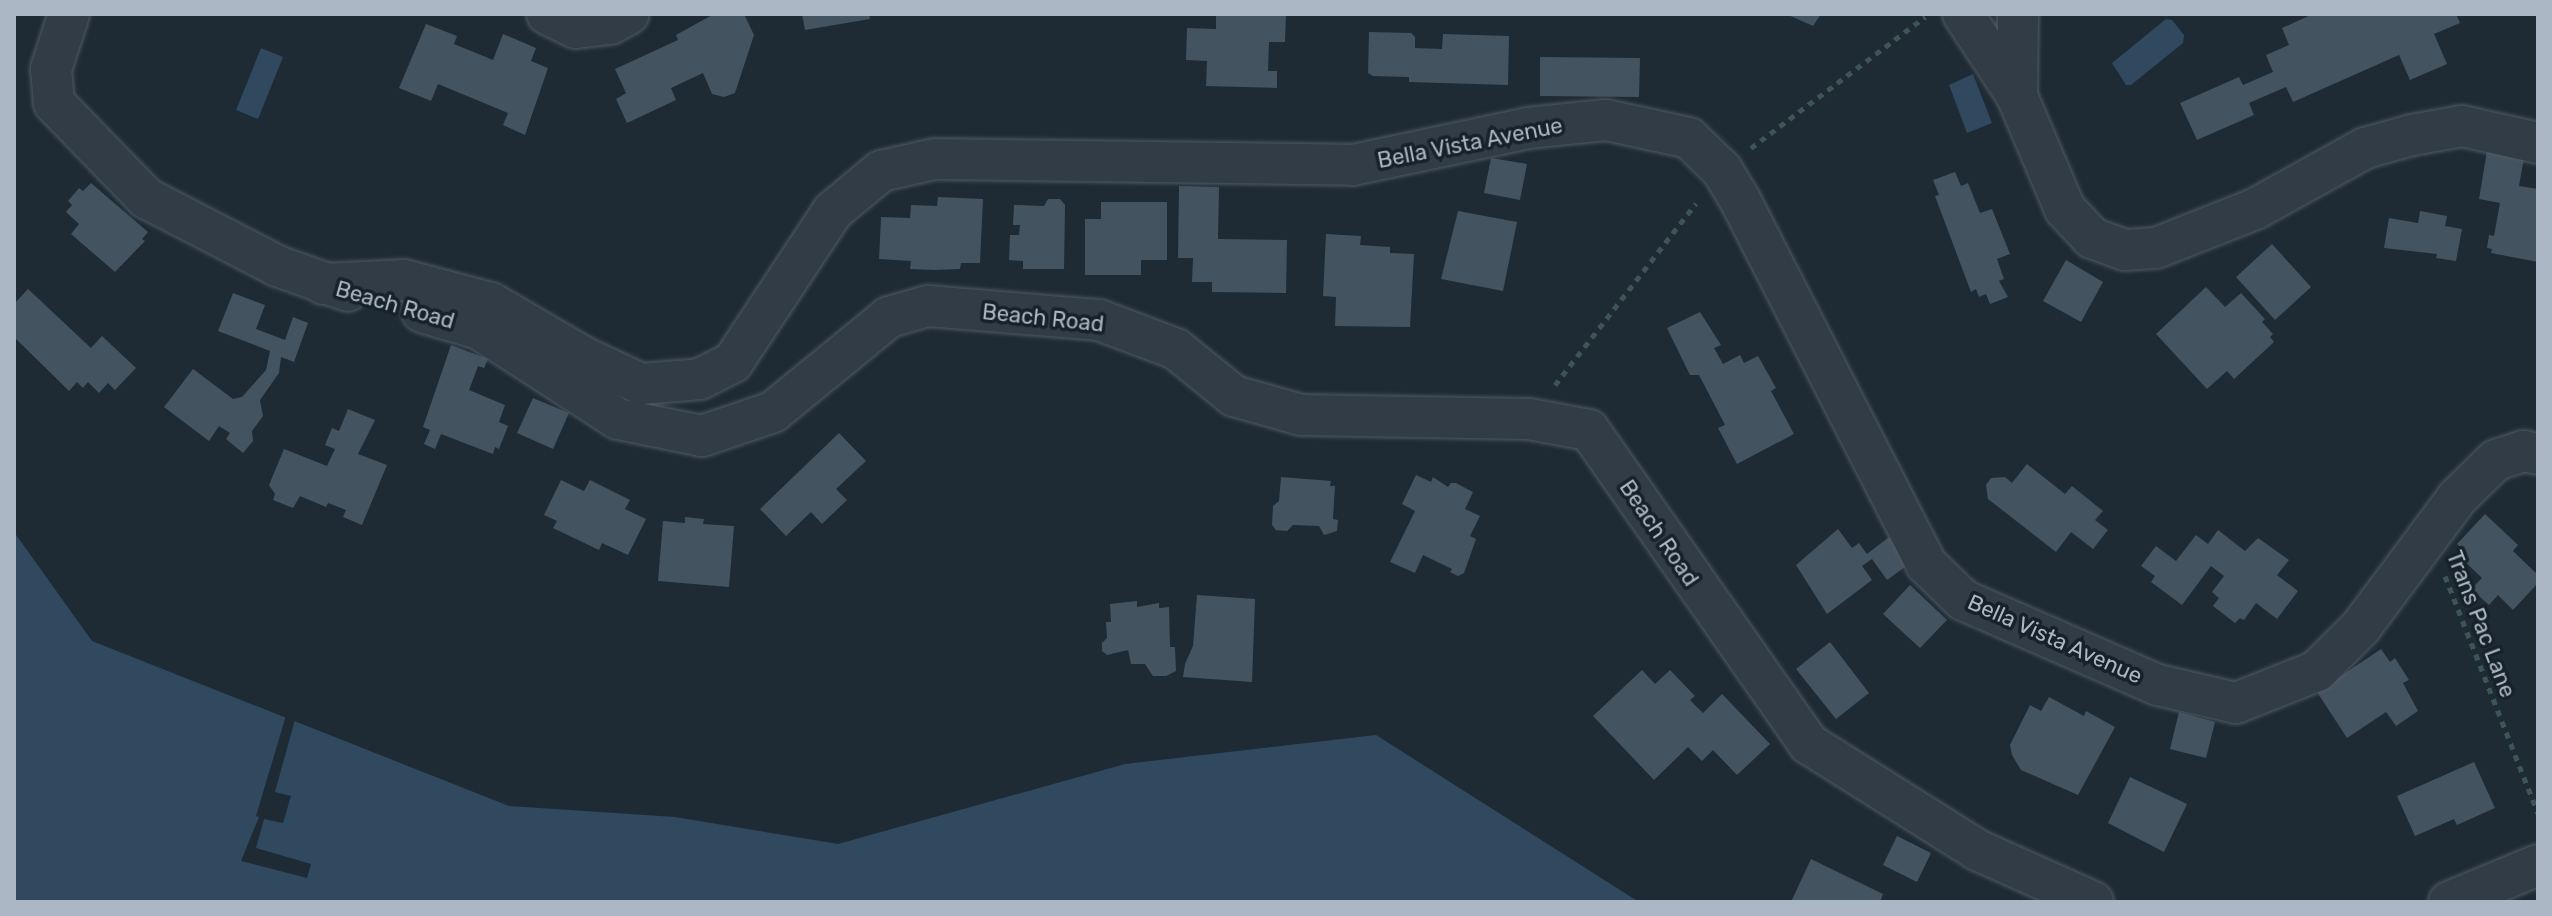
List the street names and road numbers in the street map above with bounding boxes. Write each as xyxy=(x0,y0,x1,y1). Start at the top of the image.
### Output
street label: Bella Vista Avenue xyxy=(1375,112,1565,174)
street label: Beach Road xyxy=(333,275,457,335)
street label: Beach Road xyxy=(981,298,1105,338)
street label: Beach Road xyxy=(1614,475,1704,591)
street label: Trans Pac Lane xyxy=(2441,547,2521,701)
street label: Bella Vista Avenue xyxy=(1963,588,2147,690)

